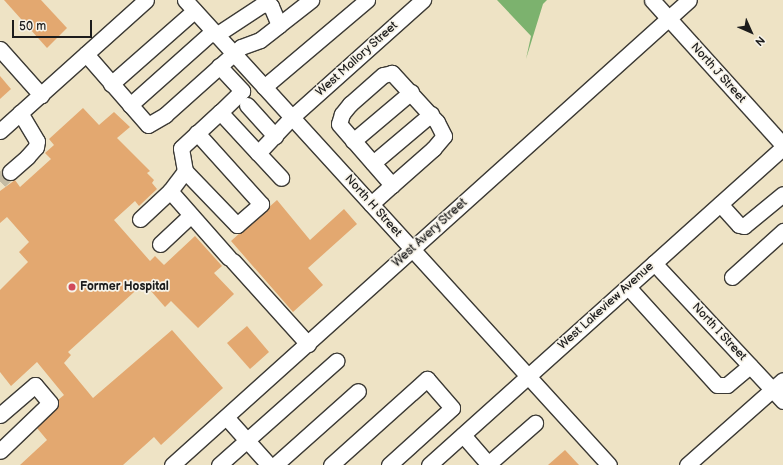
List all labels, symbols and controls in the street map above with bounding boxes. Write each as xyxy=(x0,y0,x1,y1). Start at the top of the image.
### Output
scale bar xyxy=(14,12,94,38)
north arrow xyxy=(731,12,771,52)
street label: West Mallory Street xyxy=(313,18,401,100)
text: 50 m xyxy=(19,19,46,34)
text: N xyxy=(752,33,767,48)
street label: North J Street xyxy=(687,40,749,106)
street label: North H Street xyxy=(341,172,405,240)
street label: West Avery Street xyxy=(389,195,471,271)
street label: West Lakeview Avenue xyxy=(555,259,657,353)
place label: Former Hospital xyxy=(80,280,169,294)
marker: Former Hospital xyxy=(67,282,77,292)
street label: North I Street xyxy=(689,300,749,364)

